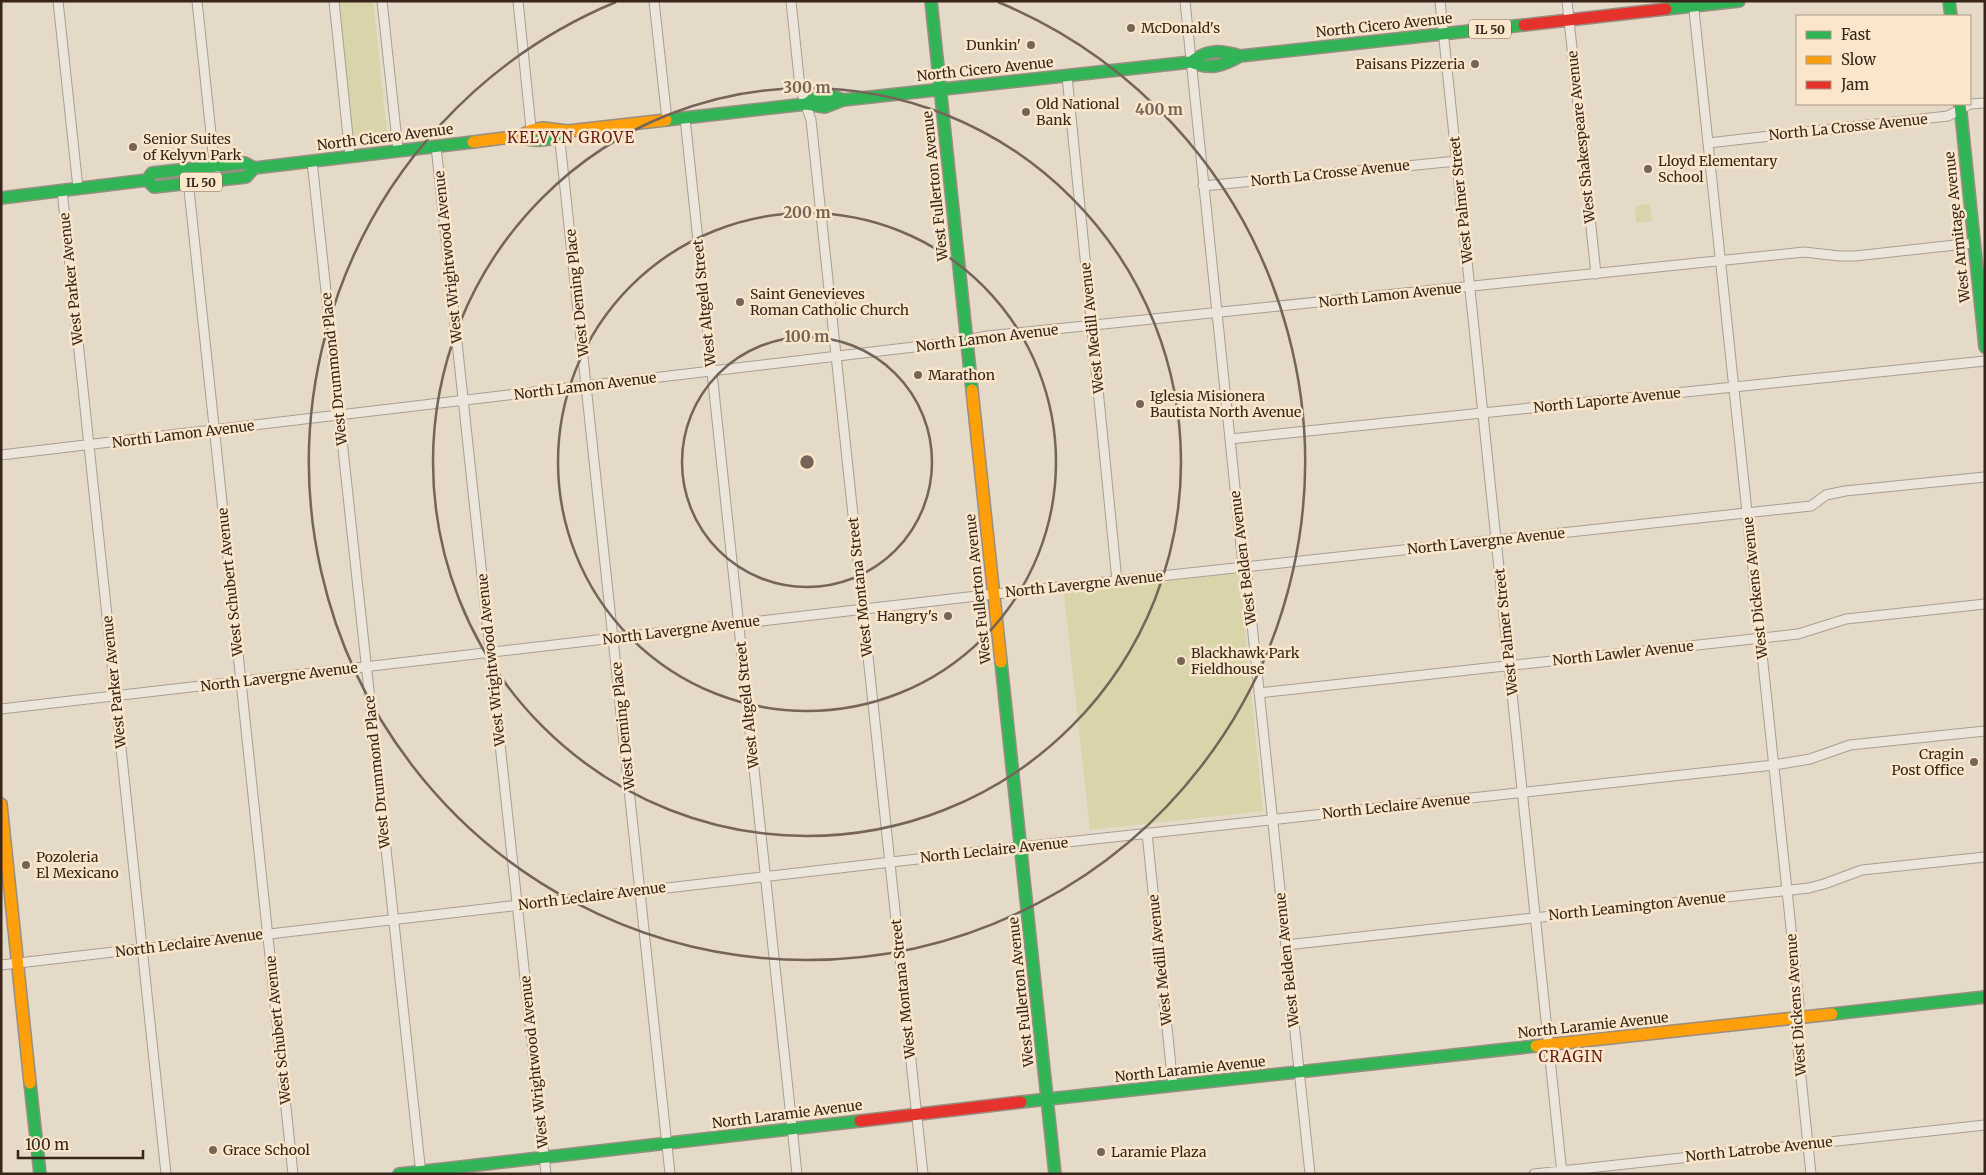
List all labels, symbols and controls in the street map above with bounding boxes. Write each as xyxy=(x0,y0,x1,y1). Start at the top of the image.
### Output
street label: North Cicero Avenue xyxy=(1315,9,1453,41)
legend xyxy=(1796,15,1971,105)
place label: McDonald's xyxy=(1141,19,1220,37)
road number: IL 50 xyxy=(1469,20,1511,38)
marker: McDonald's xyxy=(1125,22,1137,34)
text: Fast xyxy=(1841,25,1871,44)
place label: Dunkin' xyxy=(966,36,1021,54)
marker: Dunkin' xyxy=(1025,39,1037,51)
street label: West Shakespeare Avenue xyxy=(1563,50,1599,225)
text: Slow xyxy=(1841,50,1876,69)
street label: North Cicero Avenue xyxy=(916,53,1054,85)
place label: Paisans Pizzeria xyxy=(1356,55,1465,73)
marker: Paisans Pizzeria xyxy=(1469,58,1481,70)
text: Jam xyxy=(1840,75,1869,94)
text: 300 m xyxy=(783,78,831,97)
place label: Old National Bank xyxy=(1036,95,1120,129)
text: 400 m xyxy=(1135,100,1183,119)
marker: Old National Bank xyxy=(1020,106,1032,118)
street label: West Fullerton Avenue xyxy=(918,110,952,263)
street label: North La Crosse Avenue xyxy=(1768,110,1928,144)
street label: North Cicero Avenue xyxy=(316,120,454,154)
district label: KELVYN GROVE xyxy=(507,128,635,147)
place label: Senior Suites of Kelyvn Park xyxy=(143,130,241,164)
street label: West Palmer Street xyxy=(1445,135,1477,266)
marker: Senior Suites of Kelyvn Park xyxy=(127,141,139,153)
street label: West Armitage Avenue xyxy=(1940,150,1974,305)
place label: Lloyd Elementary School xyxy=(1658,152,1778,186)
street label: North La Crosse Avenue xyxy=(1250,156,1410,190)
marker: Lloyd Elementary School xyxy=(1642,163,1654,175)
street label: West Wrightwood Avenue xyxy=(430,170,466,345)
road number: IL 50 xyxy=(180,172,222,192)
text: 200 m xyxy=(783,203,831,222)
street label: West Parker Avenue xyxy=(55,212,87,347)
street label: West Deming Place xyxy=(561,228,593,359)
street label: West Altgeld Street xyxy=(688,238,720,368)
street label: West Medill Avenue xyxy=(1076,262,1108,395)
street label: North Lamon Avenue xyxy=(1318,279,1462,311)
place label: Saint Genevieves Roman Catholic Church xyxy=(750,285,909,319)
street label: West Drummond Place xyxy=(317,292,351,447)
marker: Saint Genevieves Roman Catholic Church xyxy=(734,296,746,308)
street label: North Lamon Avenue xyxy=(915,320,1059,356)
text: 100 m xyxy=(785,327,829,346)
place label: Marathon xyxy=(928,366,995,384)
street label: North Lamon Avenue xyxy=(513,368,657,404)
marker: Marathon xyxy=(912,369,924,381)
street label: North Laporte Avenue xyxy=(1533,383,1681,417)
place label: Iglesia Misionera Bautista North Avenue xyxy=(1150,387,1301,421)
marker: Iglesia Misionera Bautista North Avenue xyxy=(1134,398,1146,410)
street label: North Lamon Avenue xyxy=(111,416,255,452)
centre of rings xyxy=(798,453,816,471)
street label: West Belden Avenue xyxy=(1226,490,1260,627)
street label: West Schubert Avenue xyxy=(213,507,247,658)
street label: West Fullerton Avenue xyxy=(961,513,995,666)
street label: West Montana Street xyxy=(844,516,876,659)
street label: West Dickens Avenue xyxy=(1739,516,1772,661)
street label: North Lavergne Avenue xyxy=(1406,524,1566,558)
street label: North Lavergne Avenue xyxy=(1004,567,1164,601)
street label: West Palmer Street xyxy=(1490,567,1522,698)
street label: West Wrightwood Avenue xyxy=(473,573,509,748)
place label: Hangry's xyxy=(877,607,938,625)
marker: Hangry's xyxy=(942,610,954,622)
street label: North Lavergne Avenue xyxy=(601,611,761,649)
street label: West Parker Avenue xyxy=(98,615,130,750)
street label: North Lawler Avenue xyxy=(1552,637,1694,669)
street label: West Altgeld Street xyxy=(731,640,763,770)
place label: Blackhawk Park Fieldhouse xyxy=(1191,644,1300,678)
marker: Blackhawk Park Fieldhouse xyxy=(1175,655,1187,667)
street label: North Lavergne Avenue xyxy=(199,658,359,696)
street label: West Deming Place xyxy=(607,661,639,792)
street label: West Drummond Place xyxy=(360,695,394,850)
place label: Cragin Post Office xyxy=(1892,745,1964,779)
marker: Cragin Post Office xyxy=(1968,756,1980,768)
street label: North Leclaire Avenue xyxy=(1321,789,1471,823)
street label: North Leclaire Avenue xyxy=(919,833,1069,867)
place label: Pozoleria El Mexicano xyxy=(36,848,119,882)
marker: Pozoleria El Mexicano xyxy=(20,859,32,871)
street label: North Leclaire Avenue xyxy=(517,878,667,914)
street label: North Leamington Avenue xyxy=(1548,888,1726,924)
street label: West Belden Avenue xyxy=(1271,892,1303,1029)
street label: West Medill Avenue xyxy=(1144,894,1176,1027)
street label: West Fullerton Avenue xyxy=(1004,916,1038,1069)
street label: West Montana Street xyxy=(887,918,919,1061)
street label: North Leclaire Avenue xyxy=(114,925,264,961)
street label: West Dickens Avenue xyxy=(1782,933,1810,1078)
street label: West Schubert Avenue xyxy=(261,955,295,1106)
street label: West Wrightwood Avenue xyxy=(516,975,552,1150)
street label: North Laramie Avenue xyxy=(1517,1008,1669,1042)
district label: CRAGIN xyxy=(1539,1047,1604,1066)
street label: North Laramie Avenue xyxy=(1114,1052,1266,1086)
street label: North Laramie Avenue xyxy=(711,1096,863,1132)
scale bar xyxy=(18,1128,142,1160)
street label: North Latrobe Avenue xyxy=(1685,1132,1833,1166)
text: 100 m xyxy=(25,1135,69,1154)
place label: Grace School xyxy=(223,1141,310,1159)
place label: Laramie Plaza xyxy=(1111,1143,1207,1161)
marker: Grace School xyxy=(207,1144,219,1156)
marker: Laramie Plaza xyxy=(1095,1146,1107,1158)

